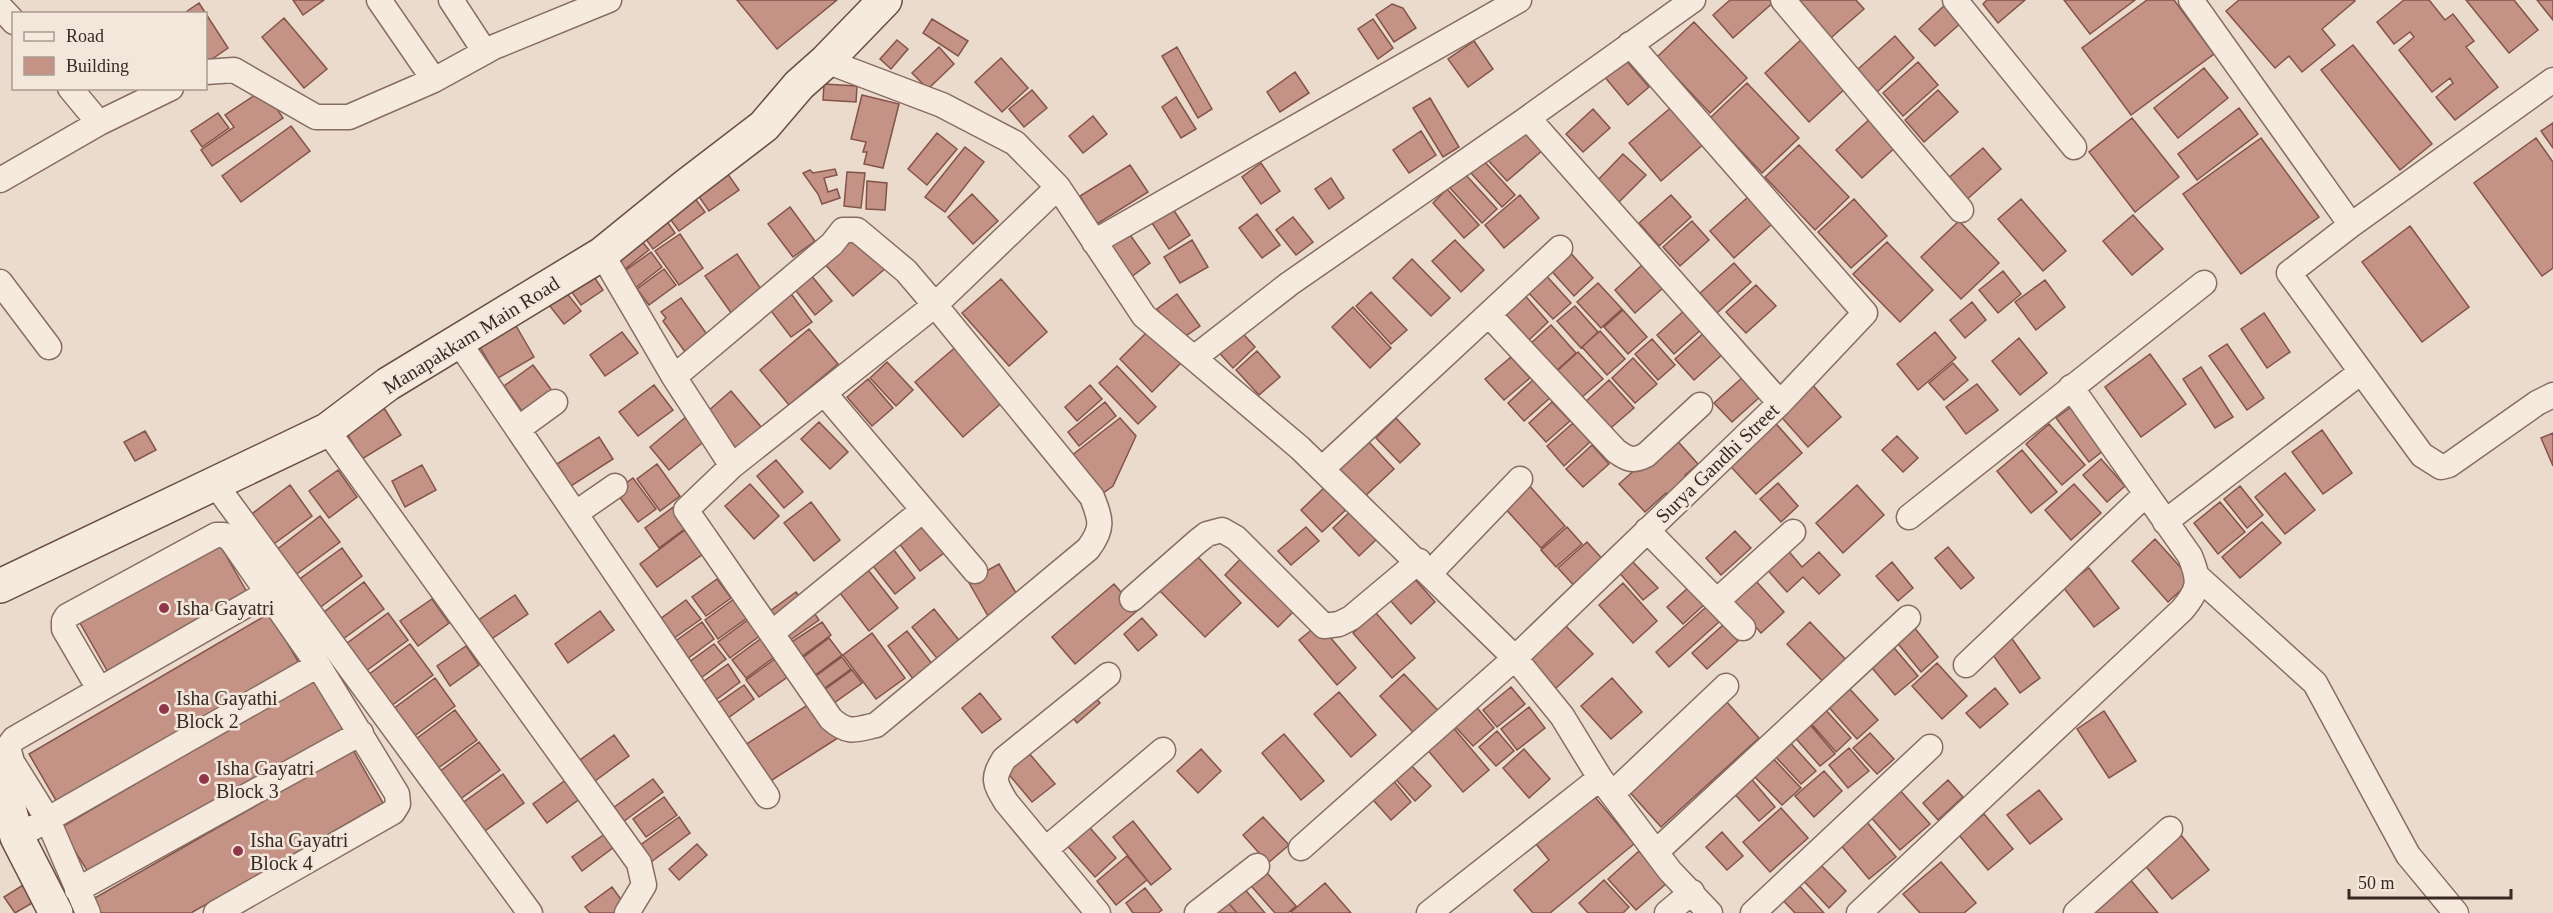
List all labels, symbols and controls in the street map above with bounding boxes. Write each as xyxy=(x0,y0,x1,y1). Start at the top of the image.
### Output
legend xyxy=(12,12,207,90)
text: Road xyxy=(66,26,104,46)
text: Building xyxy=(66,56,129,76)
street label: Manapakkam Main Road xyxy=(379,272,564,399)
street label: Surya Gandhi Street xyxy=(1651,398,1784,528)
place label: Isha Gayatri xyxy=(176,597,275,620)
marker: Isha Gayatri xyxy=(157,601,171,615)
place label: Isha Gayathi Block 2 xyxy=(176,687,278,732)
marker: Isha Gayathi Block 2 xyxy=(157,702,171,716)
place label: Isha Gayatri Block 3 xyxy=(216,757,315,802)
marker: Isha Gayatri Block 3 xyxy=(197,772,211,786)
place label: Isha Gayatri Block 4 xyxy=(250,829,349,874)
marker: Isha Gayatri Block 4 xyxy=(231,844,245,858)
scale bar xyxy=(2349,862,2511,900)
text: 50 m xyxy=(2358,873,2395,893)

